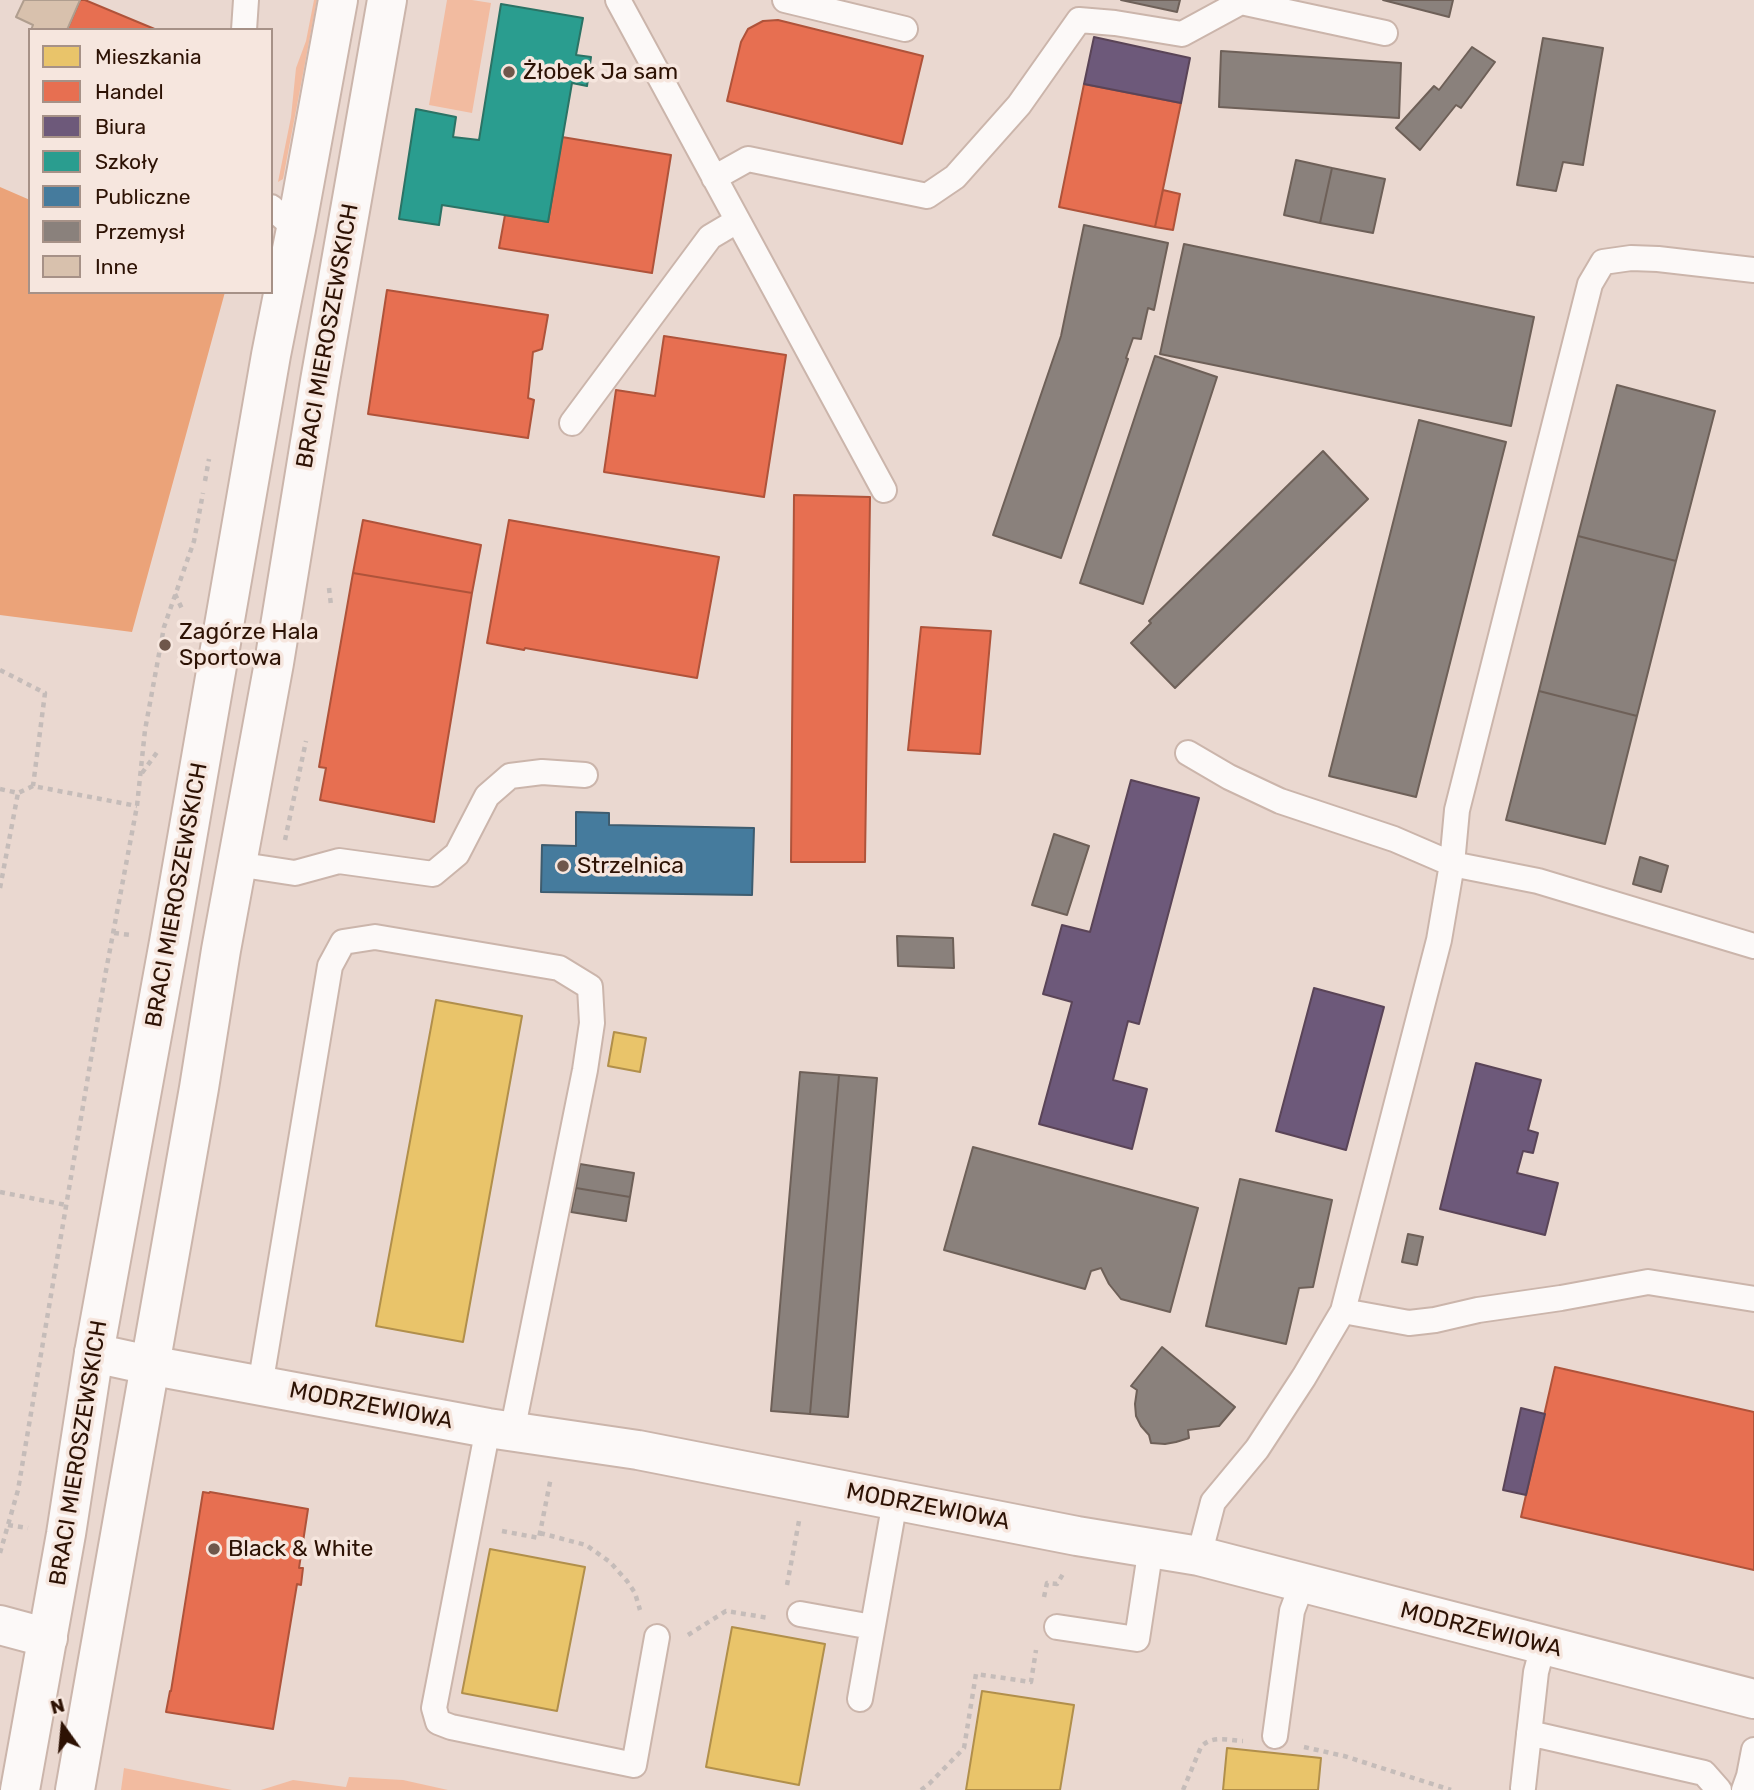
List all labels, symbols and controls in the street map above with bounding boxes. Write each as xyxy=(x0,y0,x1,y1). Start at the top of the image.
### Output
legend xyxy=(28,28,273,294)
text: Mieszkania xyxy=(95,44,202,69)
place label: Żłobek Ja sam xyxy=(523,58,678,86)
marker: Żłobek Ja sam xyxy=(501,64,517,80)
text: Handel xyxy=(95,79,164,104)
text: Biura xyxy=(95,114,146,139)
text: Szkoły xyxy=(95,149,159,174)
text: Publiczne xyxy=(95,184,191,209)
street label: BRACI MIEROSZEWSKICH xyxy=(291,202,365,470)
text: Przemysł xyxy=(95,219,185,244)
text: Inne xyxy=(95,254,138,279)
place label: Zagórze Hala Sportowa xyxy=(179,618,319,672)
marker: Zagórze Hala Sportowa xyxy=(157,637,173,653)
street label: BRACI MIEROSZEWSKICH xyxy=(140,761,214,1029)
place label: Strzelnica xyxy=(577,852,684,880)
marker: Strzelnica xyxy=(555,858,571,874)
street label: BRACI MIEROSZEWSKICH xyxy=(44,1318,114,1588)
street label: MODRZEWIOWA xyxy=(287,1377,455,1435)
street label: MODRZEWIOWA xyxy=(844,1478,1012,1536)
place label: Black & White xyxy=(228,1535,373,1563)
marker: Black & White xyxy=(206,1541,222,1557)
street label: MODRZEWIOWA xyxy=(1397,1597,1565,1663)
north arrow xyxy=(28,1692,98,1762)
text: N xyxy=(48,1693,67,1719)

